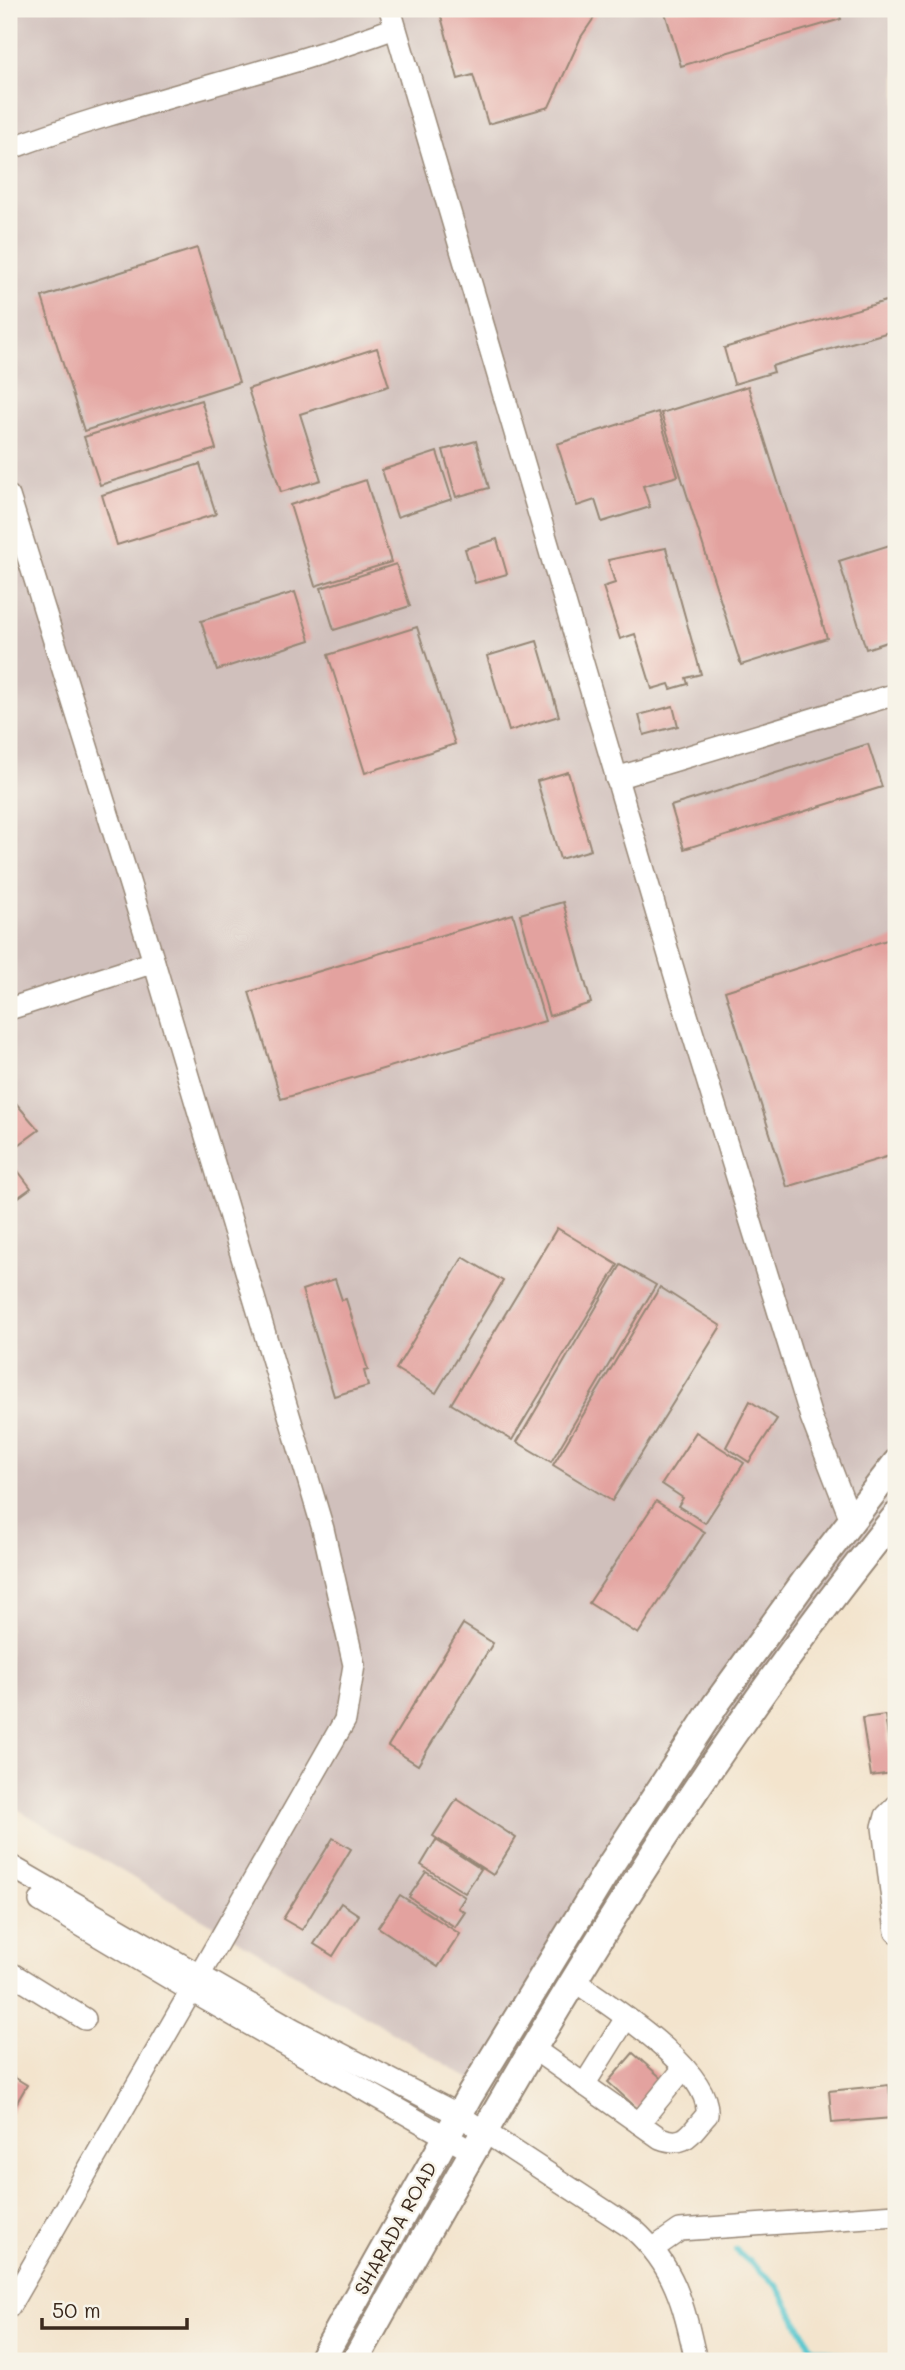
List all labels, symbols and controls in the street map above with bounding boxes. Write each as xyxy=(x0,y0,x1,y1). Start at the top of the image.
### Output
street label: SHARADA ROAD xyxy=(348,2157,442,2299)
scale bar xyxy=(42,2286,187,2330)
text: 50 m xyxy=(52,2296,101,2323)

